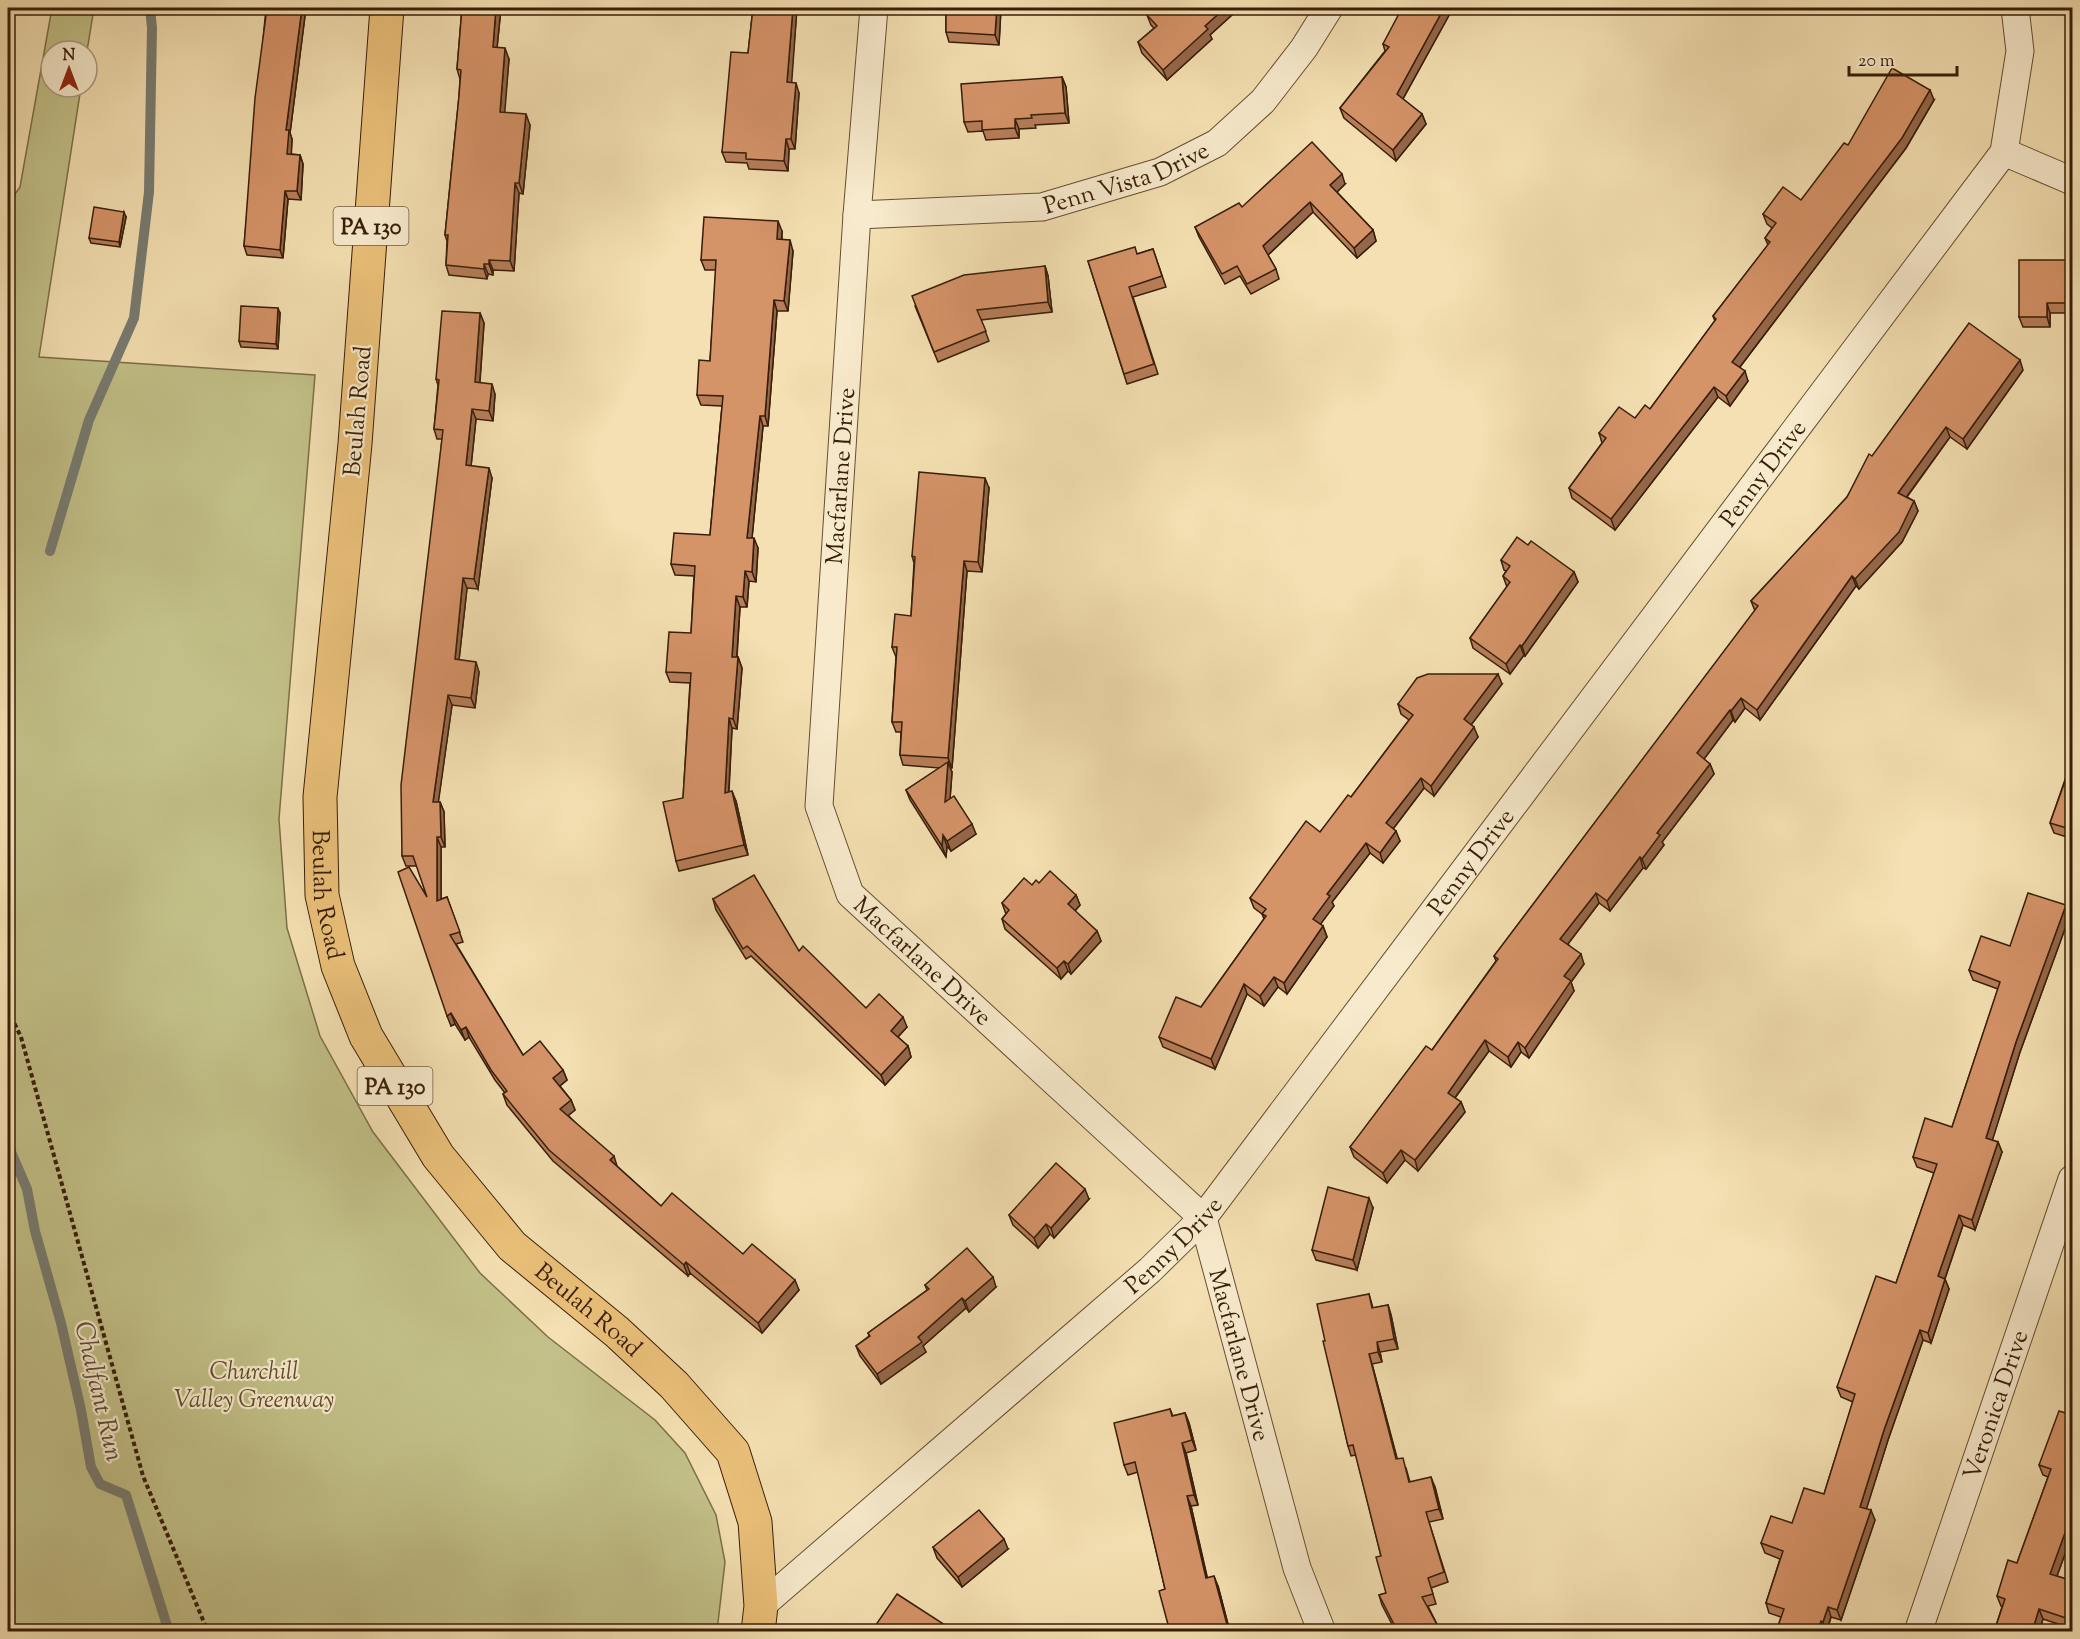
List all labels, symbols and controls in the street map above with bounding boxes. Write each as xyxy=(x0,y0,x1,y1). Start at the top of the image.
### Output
north arrow xyxy=(39,39,99,99)
scale bar xyxy=(1849,39,1957,77)
text: N xyxy=(63,45,76,68)
text: 20 m xyxy=(1858,49,1895,75)
street label: Penn Vista Drive xyxy=(1040,135,1215,225)
road number: PA 130 xyxy=(334,207,409,245)
street label: Beulah Road xyxy=(336,344,382,478)
street label: Macfarlane Drive xyxy=(819,387,865,566)
street label: Penny Drive xyxy=(1713,414,1816,535)
street label: Penny Drive xyxy=(1421,802,1524,924)
street label: Beulah Road xyxy=(302,829,351,964)
street label: Macfarlane Drive xyxy=(845,890,998,1035)
road number: PA 130 xyxy=(358,1067,432,1105)
street label: Penny Drive xyxy=(1118,1191,1232,1303)
street label: Beulah Road xyxy=(526,1256,649,1366)
street label: Macfarlane Drive xyxy=(1198,1265,1277,1445)
water label: Chalfant Run xyxy=(64,1318,132,1465)
street label: Veronica Drive xyxy=(1956,1326,2038,1485)
park label: Churchill Valley Greenway xyxy=(174,1356,334,1418)

